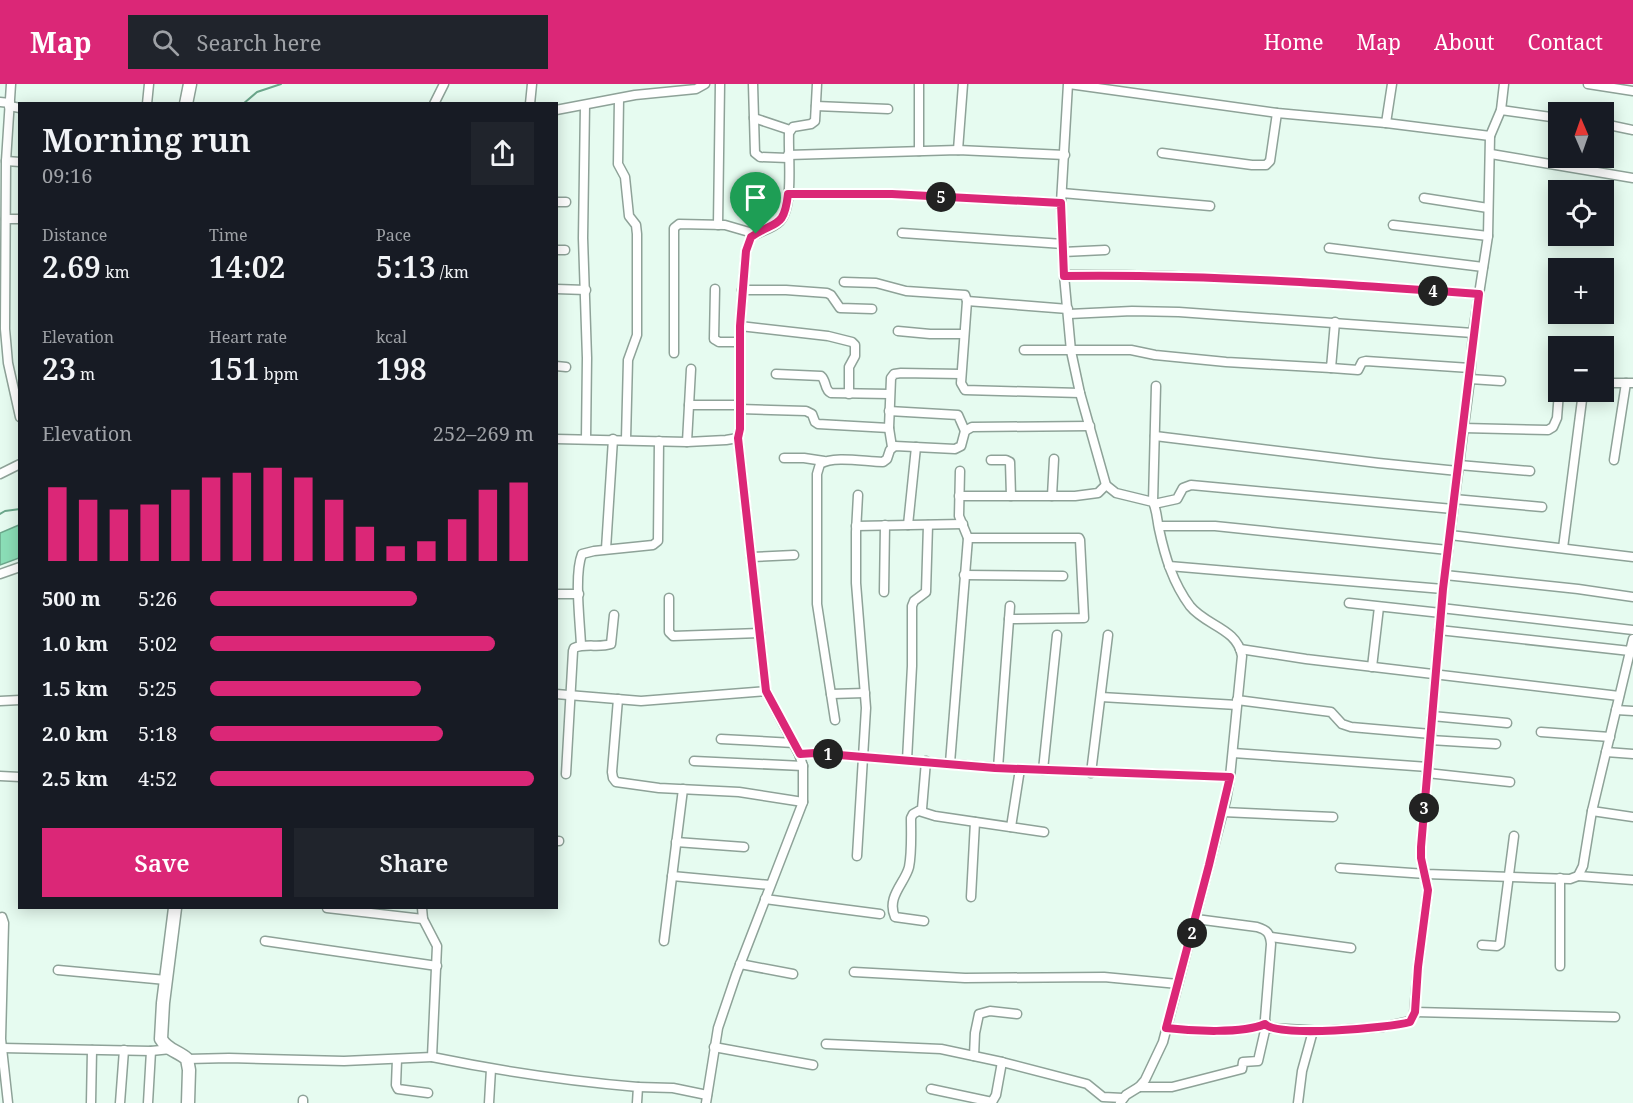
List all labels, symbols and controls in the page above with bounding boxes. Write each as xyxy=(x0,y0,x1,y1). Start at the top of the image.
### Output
search box xyxy=(128,15,548,69)
text: Map xyxy=(30,23,92,61)
icon: search xyxy=(149,26,182,59)
text: Search here xyxy=(197,27,321,57)
text: Home xyxy=(1264,28,1324,56)
text: Map xyxy=(1357,28,1401,56)
text: About xyxy=(1434,28,1495,56)
text: Contact xyxy=(1528,28,1603,56)
north arrow xyxy=(1548,102,1614,168)
map controls xyxy=(1548,102,1614,402)
text: Morning run xyxy=(42,117,251,162)
button: share xyxy=(471,122,534,185)
text: 09:16 xyxy=(42,162,92,189)
pin xyxy=(730,172,781,234)
button: locate xyxy=(1548,180,1614,246)
icon: arrive xyxy=(739,181,772,214)
pin: 5 xyxy=(926,182,956,212)
text: 5 xyxy=(936,186,946,208)
text: Distance xyxy=(42,224,107,246)
text: Time xyxy=(209,224,248,246)
text: Pace xyxy=(376,224,411,246)
text: 2.69 xyxy=(42,246,101,287)
text: 14:02 xyxy=(209,246,285,287)
text: 5:13 xyxy=(376,246,436,287)
button: + xyxy=(1548,258,1614,324)
text: km xyxy=(101,261,130,283)
text: /km xyxy=(436,261,469,283)
pin: 4 xyxy=(1418,276,1448,306)
text: 4 xyxy=(1428,280,1438,302)
text: Elevation xyxy=(42,326,114,348)
text: Heart rate xyxy=(209,326,287,348)
text: kcal xyxy=(376,326,407,348)
button: − xyxy=(1548,336,1614,402)
text: 23 xyxy=(42,348,76,389)
text: 151 xyxy=(209,348,260,389)
text: 198 xyxy=(376,348,427,389)
text: m xyxy=(76,363,95,385)
text: bpm xyxy=(260,363,299,385)
text: Elevation xyxy=(42,420,132,447)
text: 252–269 m xyxy=(433,420,534,447)
text: 500 m xyxy=(42,585,101,612)
text: 5:26 xyxy=(138,585,177,612)
text: 1.0 km xyxy=(42,630,108,657)
text: 5:02 xyxy=(138,630,177,657)
text: 1.5 km xyxy=(42,675,108,702)
text: 5:25 xyxy=(138,675,177,702)
text: 2.0 km xyxy=(42,720,108,747)
text: 5:18 xyxy=(138,720,177,747)
pin: 1 xyxy=(813,739,843,769)
text: 1 xyxy=(823,743,833,765)
text: 2.5 km xyxy=(42,765,108,792)
text: 4:52 xyxy=(138,765,177,792)
pin: 3 xyxy=(1409,793,1439,823)
text: 3 xyxy=(1419,797,1429,819)
button: Save xyxy=(42,828,282,897)
button: Share xyxy=(294,828,534,897)
pin: 2 xyxy=(1177,918,1207,948)
text: 2 xyxy=(1187,922,1197,944)

